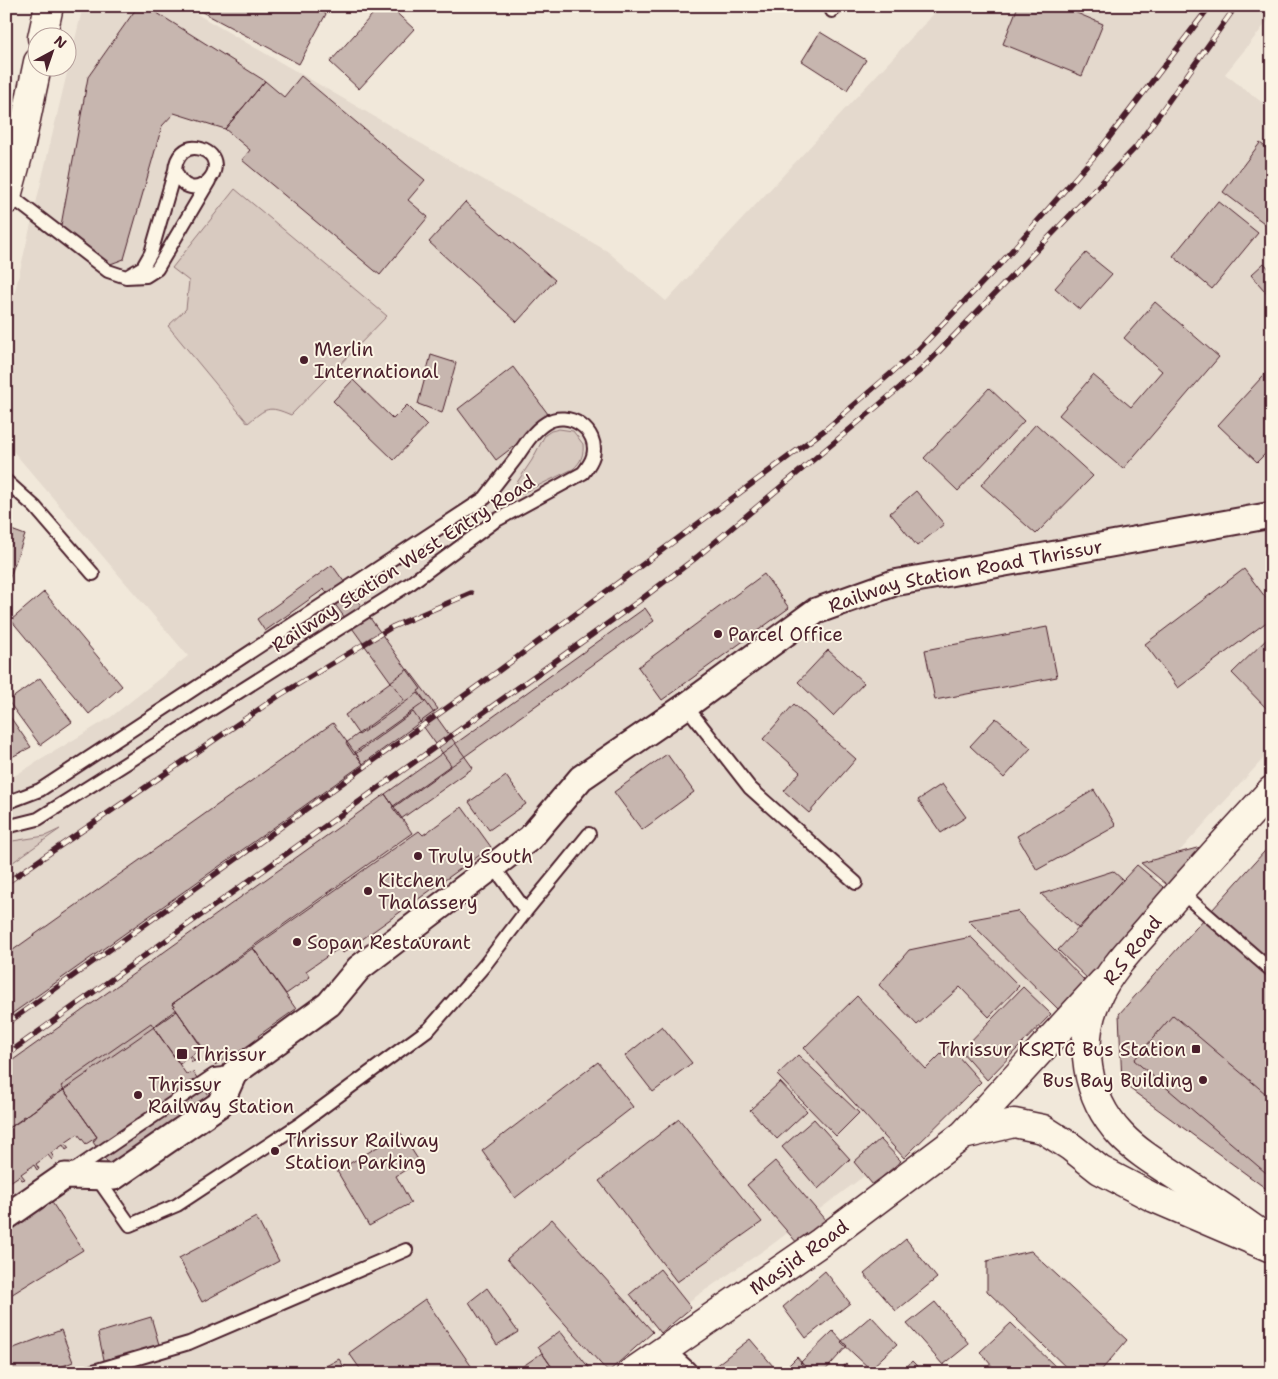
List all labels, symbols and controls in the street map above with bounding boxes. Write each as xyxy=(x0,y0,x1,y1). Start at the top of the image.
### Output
north arrow xyxy=(28,28,78,78)
text: N xyxy=(50,32,70,53)
place label: Merlin International xyxy=(314,337,439,384)
marker: Merlin International xyxy=(298,354,310,366)
street label: Railway Station West Entry Road xyxy=(267,469,540,658)
street label: Railway Station Road Thrissur xyxy=(825,534,1105,619)
place label: Parcel Office xyxy=(728,622,843,647)
marker: Parcel Office xyxy=(712,628,724,640)
place label: Truly South xyxy=(428,844,533,869)
marker: Truly South xyxy=(412,850,424,862)
place label: Kitchen Thalassery xyxy=(378,868,478,915)
marker: Kitchen Thalassery xyxy=(362,885,374,897)
street label: R.S Road xyxy=(1097,910,1167,990)
place label: Sopan Restaurant xyxy=(307,930,471,955)
marker: Sopan Restaurant xyxy=(291,936,303,948)
place label: Thrissur KSRTC Bus Station xyxy=(938,1037,1186,1062)
place label: Thrissur xyxy=(193,1042,267,1067)
marker: Thrissur KSRTC Bus Station xyxy=(1190,1043,1202,1055)
marker: Thrissur xyxy=(175,1047,189,1061)
place label: Bus Bay Building xyxy=(1043,1068,1193,1093)
place label: Thrissur Railway Station xyxy=(148,1072,294,1119)
marker: Bus Bay Building xyxy=(1197,1074,1209,1086)
marker: Thrissur Railway Station xyxy=(132,1089,144,1101)
place label: Thrissur Railway Station Parking xyxy=(285,1128,439,1175)
marker: Thrissur Railway Station Parking xyxy=(269,1145,281,1157)
street label: Masjid Road xyxy=(745,1214,854,1301)

